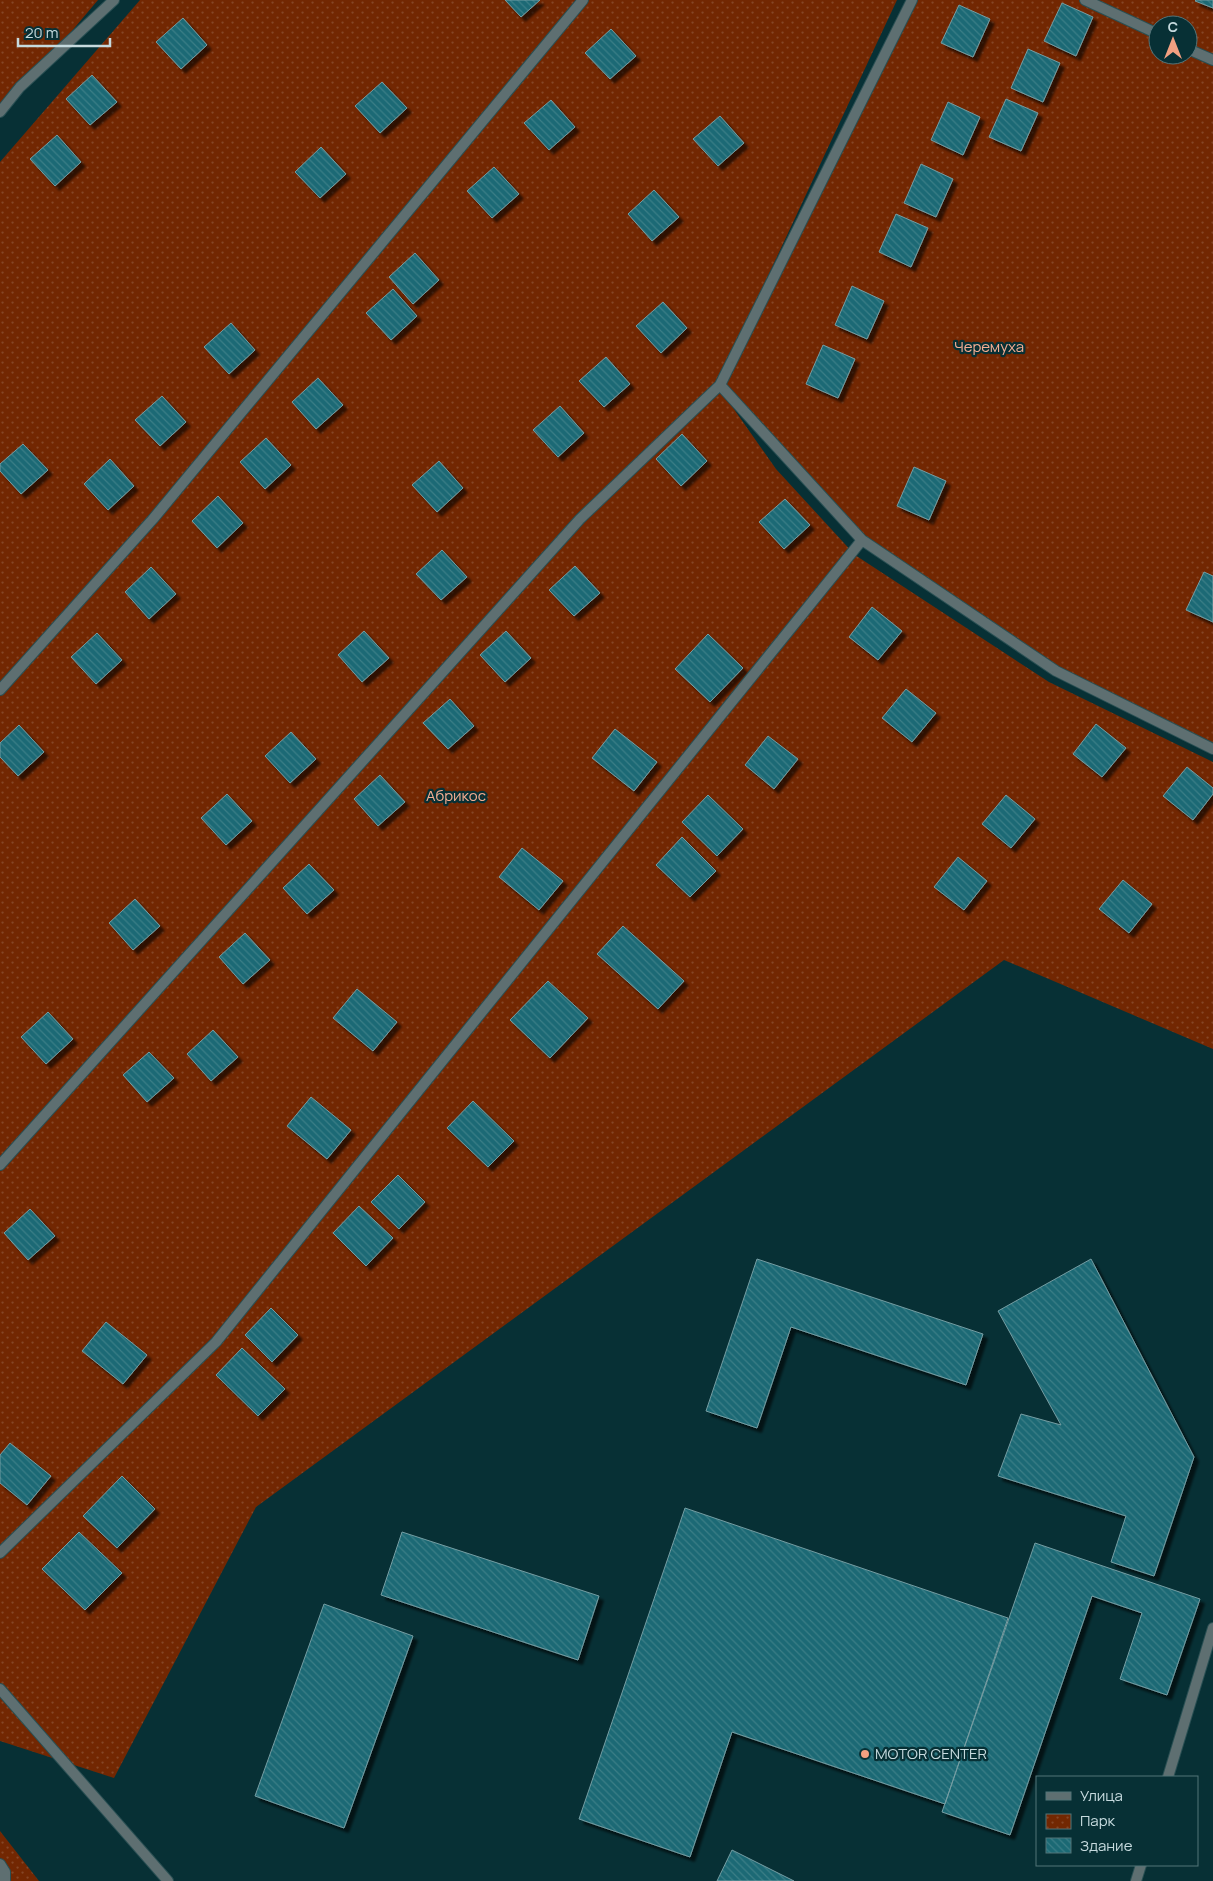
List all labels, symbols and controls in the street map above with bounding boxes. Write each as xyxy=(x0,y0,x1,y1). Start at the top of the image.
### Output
scale bar xyxy=(18,15,110,47)
north arrow xyxy=(1148,15,1198,65)
text: С xyxy=(1168,17,1178,36)
text: 20 m xyxy=(25,22,58,43)
park label: Черемуха xyxy=(954,336,1024,357)
park label: Абрикос xyxy=(426,785,486,806)
place label: MOTOR CENTER xyxy=(875,1743,987,1764)
marker: MOTOR CENTER xyxy=(859,1748,871,1760)
legend xyxy=(1036,1776,1198,1866)
text: Улица xyxy=(1080,1785,1123,1806)
text: Парк xyxy=(1080,1810,1116,1831)
text: Здание xyxy=(1080,1835,1133,1856)

